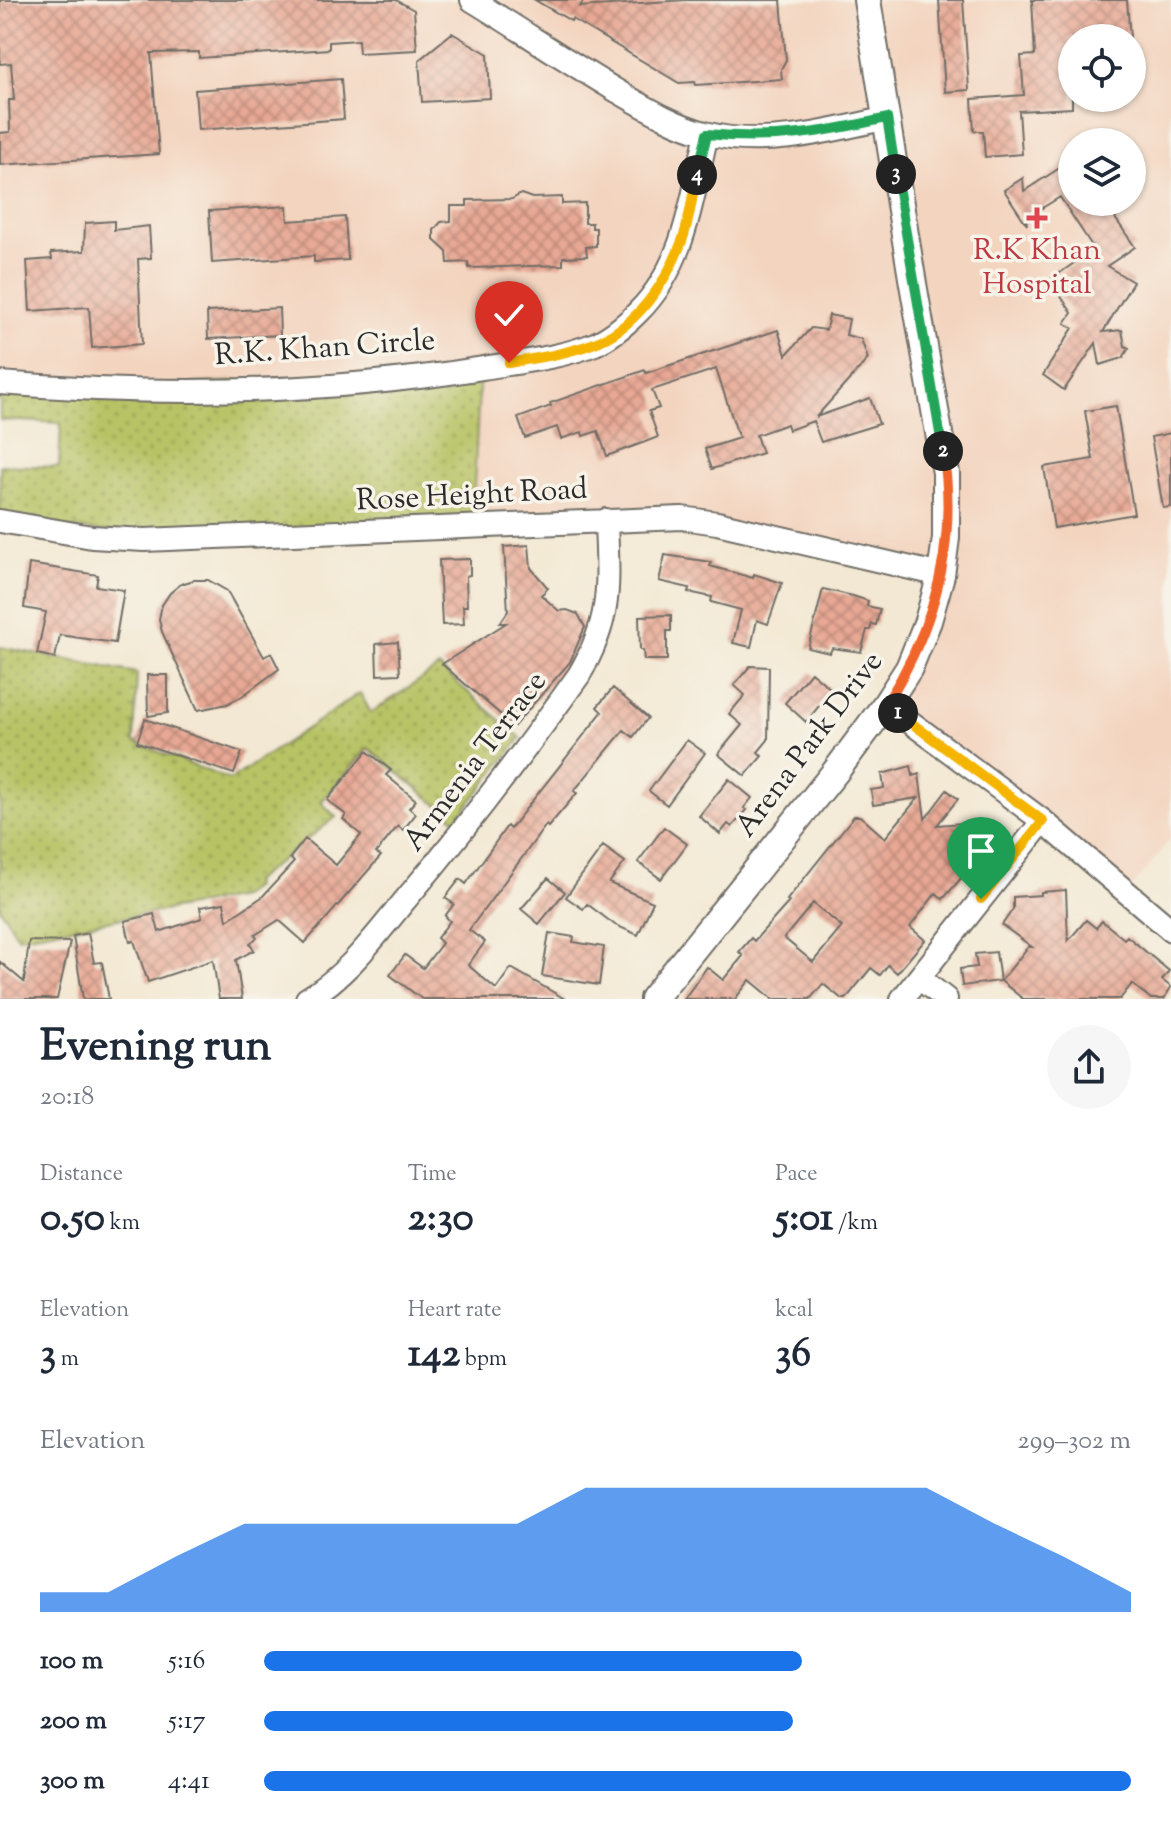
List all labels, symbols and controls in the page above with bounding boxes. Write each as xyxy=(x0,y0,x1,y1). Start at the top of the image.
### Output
map controls xyxy=(1058,24,1146,216)
button: locate xyxy=(1058,24,1146,112)
button: layers xyxy=(1058,128,1146,216)
pin: 3 xyxy=(876,154,916,194)
pin: 4 xyxy=(677,155,717,195)
text: 3 xyxy=(892,158,900,190)
text: 4 xyxy=(691,159,703,191)
marker: R.K Khan Hospital xyxy=(1026,207,1048,229)
place label: R.K Khan Hospital xyxy=(973,230,1101,307)
pin xyxy=(475,281,543,363)
icon: check xyxy=(487,293,531,337)
street label: R.K. Khan Circle xyxy=(213,320,437,378)
pin: 2 xyxy=(923,431,963,471)
text: 2 xyxy=(938,435,948,467)
street label: Rose Height Road xyxy=(355,468,589,524)
street label: Arena Park Drive xyxy=(726,643,894,847)
street label: Armenia Terrace xyxy=(394,663,558,861)
pin: 1 xyxy=(878,693,918,733)
text: 1 xyxy=(894,697,902,729)
pin xyxy=(947,817,1015,899)
icon: arrive xyxy=(959,829,1003,873)
text: Evening run xyxy=(40,1017,272,1080)
button: share xyxy=(1047,1025,1131,1109)
text: 20:18 xyxy=(40,1079,94,1116)
text: Distance xyxy=(40,1159,123,1191)
text: Time xyxy=(408,1159,457,1191)
text: Pace xyxy=(775,1159,817,1191)
text: 0.50 xyxy=(40,1191,105,1248)
text: 2:30 xyxy=(408,1191,474,1248)
text: 5:01 xyxy=(775,1191,833,1248)
text: km xyxy=(105,1208,140,1240)
text: /km xyxy=(833,1208,878,1240)
text: Elevation xyxy=(40,1295,129,1327)
text: Heart rate xyxy=(408,1295,502,1327)
text: kcal xyxy=(775,1295,813,1327)
text: 3 xyxy=(40,1327,56,1384)
text: 142 xyxy=(408,1327,460,1384)
text: 36 xyxy=(775,1327,811,1384)
text: m xyxy=(56,1344,79,1376)
text: bpm xyxy=(460,1344,507,1376)
text: Elevation xyxy=(40,1423,145,1460)
text: 299–302 m xyxy=(1018,1423,1131,1460)
text: 100 m xyxy=(40,1643,103,1680)
text: 5:16 xyxy=(168,1643,205,1680)
text: 200 m xyxy=(40,1703,107,1740)
text: 5:17 xyxy=(168,1703,206,1740)
text: 300 m xyxy=(40,1763,105,1800)
text: 4:41 xyxy=(168,1763,210,1800)

